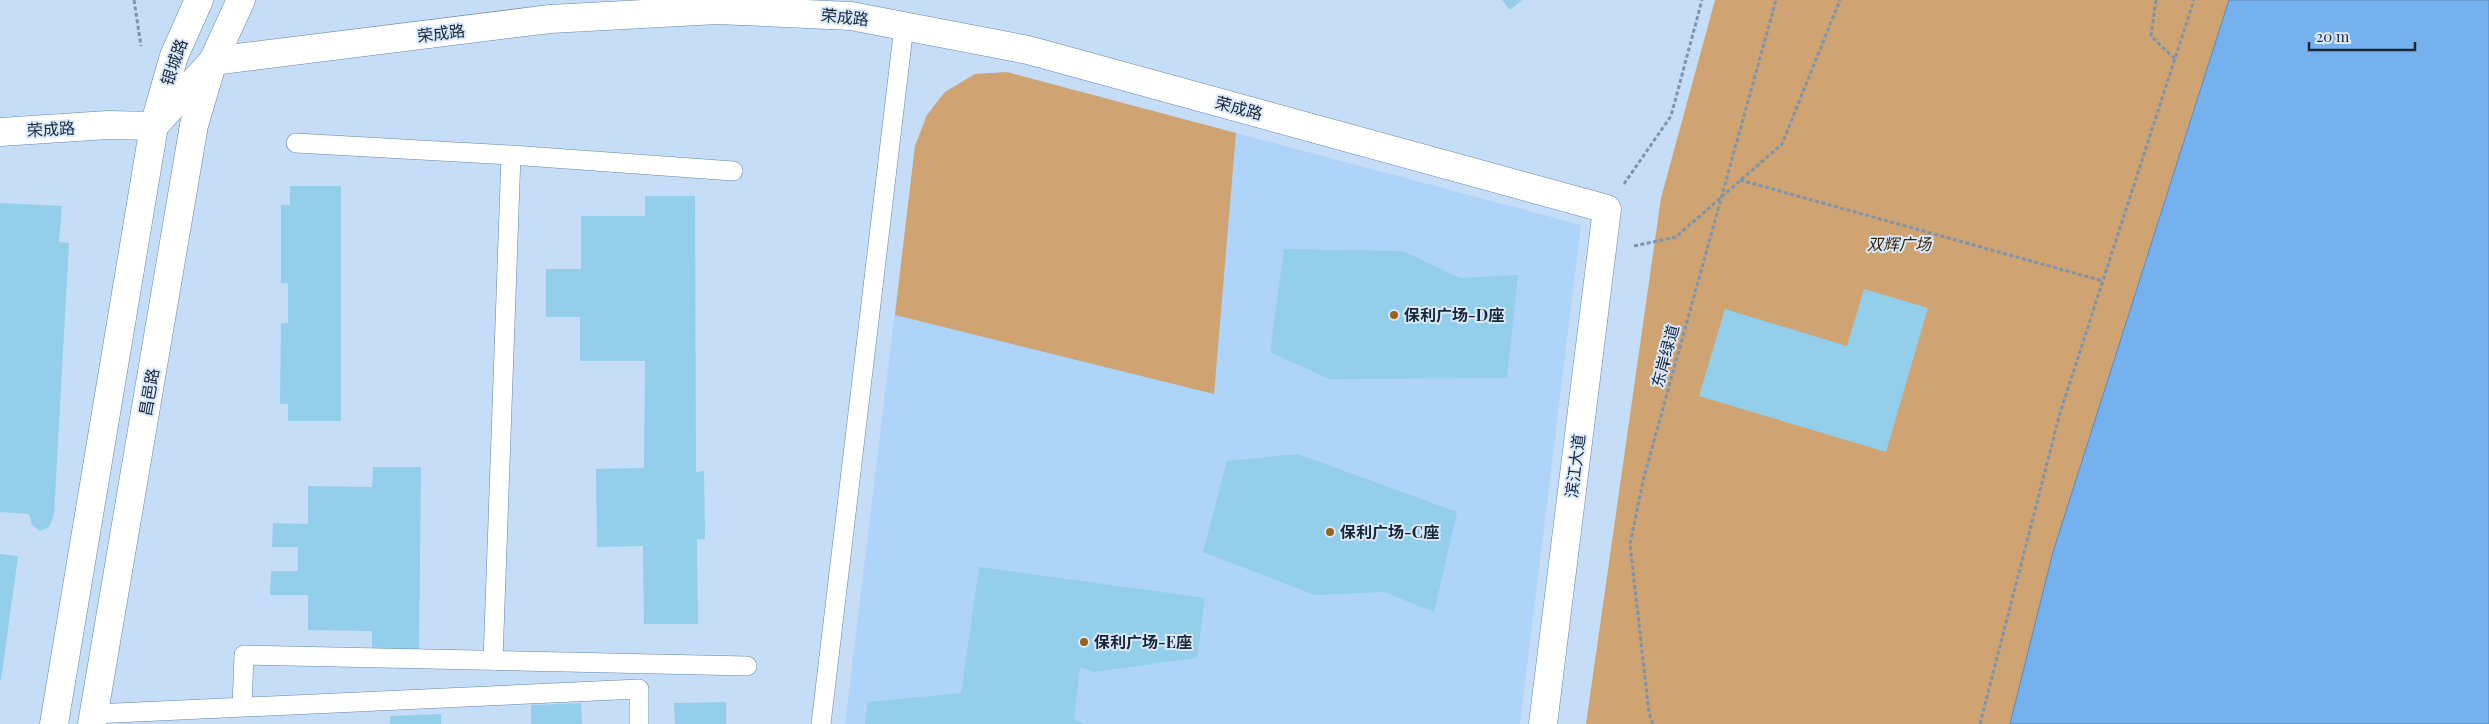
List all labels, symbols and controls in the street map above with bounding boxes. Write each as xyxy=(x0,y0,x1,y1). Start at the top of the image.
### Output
street label: 荣成路 xyxy=(820,4,870,29)
street label: 荣成路 xyxy=(416,19,466,46)
scale bar xyxy=(2309,20,2415,52)
text: 20 m xyxy=(2316,26,2350,46)
street label: 银城路 xyxy=(156,36,191,88)
street label: 荣成路 xyxy=(1213,91,1265,124)
street label: 荣成路 xyxy=(26,117,75,140)
park label: 双辉广场 xyxy=(1867,233,1933,254)
place label: 保利广场-D座 xyxy=(1404,304,1504,325)
marker: 保利广场-D座 xyxy=(1388,309,1400,321)
street label: 东岸绿道 xyxy=(1646,322,1683,390)
street label: 昌邑路 xyxy=(134,366,163,417)
street label: 滨江大道 xyxy=(1560,433,1589,499)
place label: 保利广场-C座 xyxy=(1340,521,1439,542)
marker: 保利广场-C座 xyxy=(1324,526,1336,538)
place label: 保利广场-E座 xyxy=(1094,631,1192,652)
marker: 保利广场-E座 xyxy=(1078,636,1090,648)

